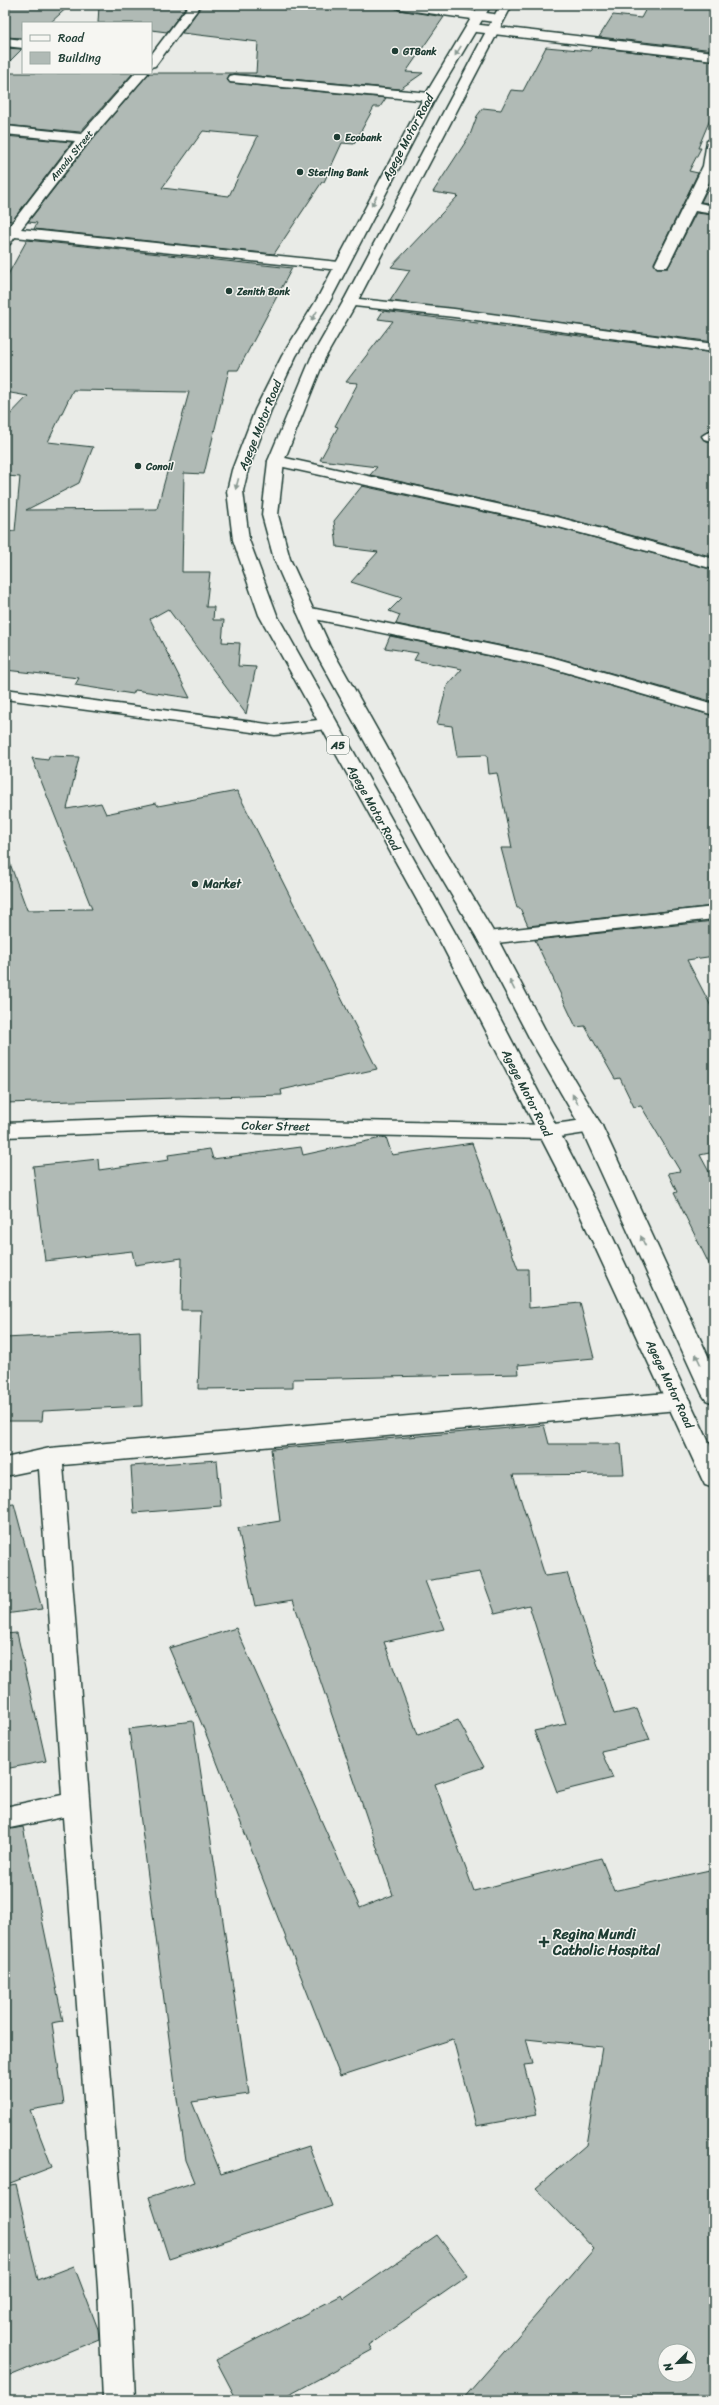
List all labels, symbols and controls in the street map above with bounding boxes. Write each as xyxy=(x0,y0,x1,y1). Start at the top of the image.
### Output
legend xyxy=(22,22,152,74)
text: Road xyxy=(58,27,85,49)
place label: GTBank xyxy=(402,43,437,61)
one-way arrow xyxy=(455,45,462,57)
marker: GTBank xyxy=(390,46,400,56)
text: Building xyxy=(58,47,101,69)
street label: Agege Motor Road xyxy=(375,89,441,185)
street label: Amodu Street xyxy=(45,126,98,186)
place label: Ecobank xyxy=(345,129,382,147)
marker: Ecobank xyxy=(332,132,342,142)
place label: Sterling Bank xyxy=(307,164,369,182)
marker: Sterling Bank xyxy=(295,167,305,177)
one-way arrow xyxy=(371,195,378,206)
place label: Zenith Bank xyxy=(236,283,291,301)
marker: Zenith Bank xyxy=(224,286,234,296)
one-way arrow xyxy=(310,310,317,322)
street label: Agege Motor Road xyxy=(231,376,288,475)
place label: Conoil xyxy=(145,458,175,476)
marker: Conoil xyxy=(133,461,143,471)
one-way arrow xyxy=(234,478,240,490)
road number: A5 xyxy=(327,736,349,754)
street label: Agege Motor Road xyxy=(341,760,407,856)
place label: Market xyxy=(202,873,242,895)
marker: Market xyxy=(190,879,200,889)
one-way arrow xyxy=(509,979,515,991)
street label: Agege Motor Road xyxy=(495,1044,559,1141)
one-way arrow xyxy=(571,1093,578,1105)
street label: Coker Street xyxy=(241,1114,311,1138)
one-way arrow xyxy=(640,1235,646,1247)
street label: Agege Motor Road xyxy=(639,1335,701,1433)
one-way arrow xyxy=(695,1353,701,1365)
place label: Regina Mundi Catholic Hospital xyxy=(552,1922,661,1963)
marker: Regina Mundi Catholic Hospital xyxy=(538,1936,550,1948)
north arrow xyxy=(657,2343,697,2383)
text: N xyxy=(658,2359,679,2375)

